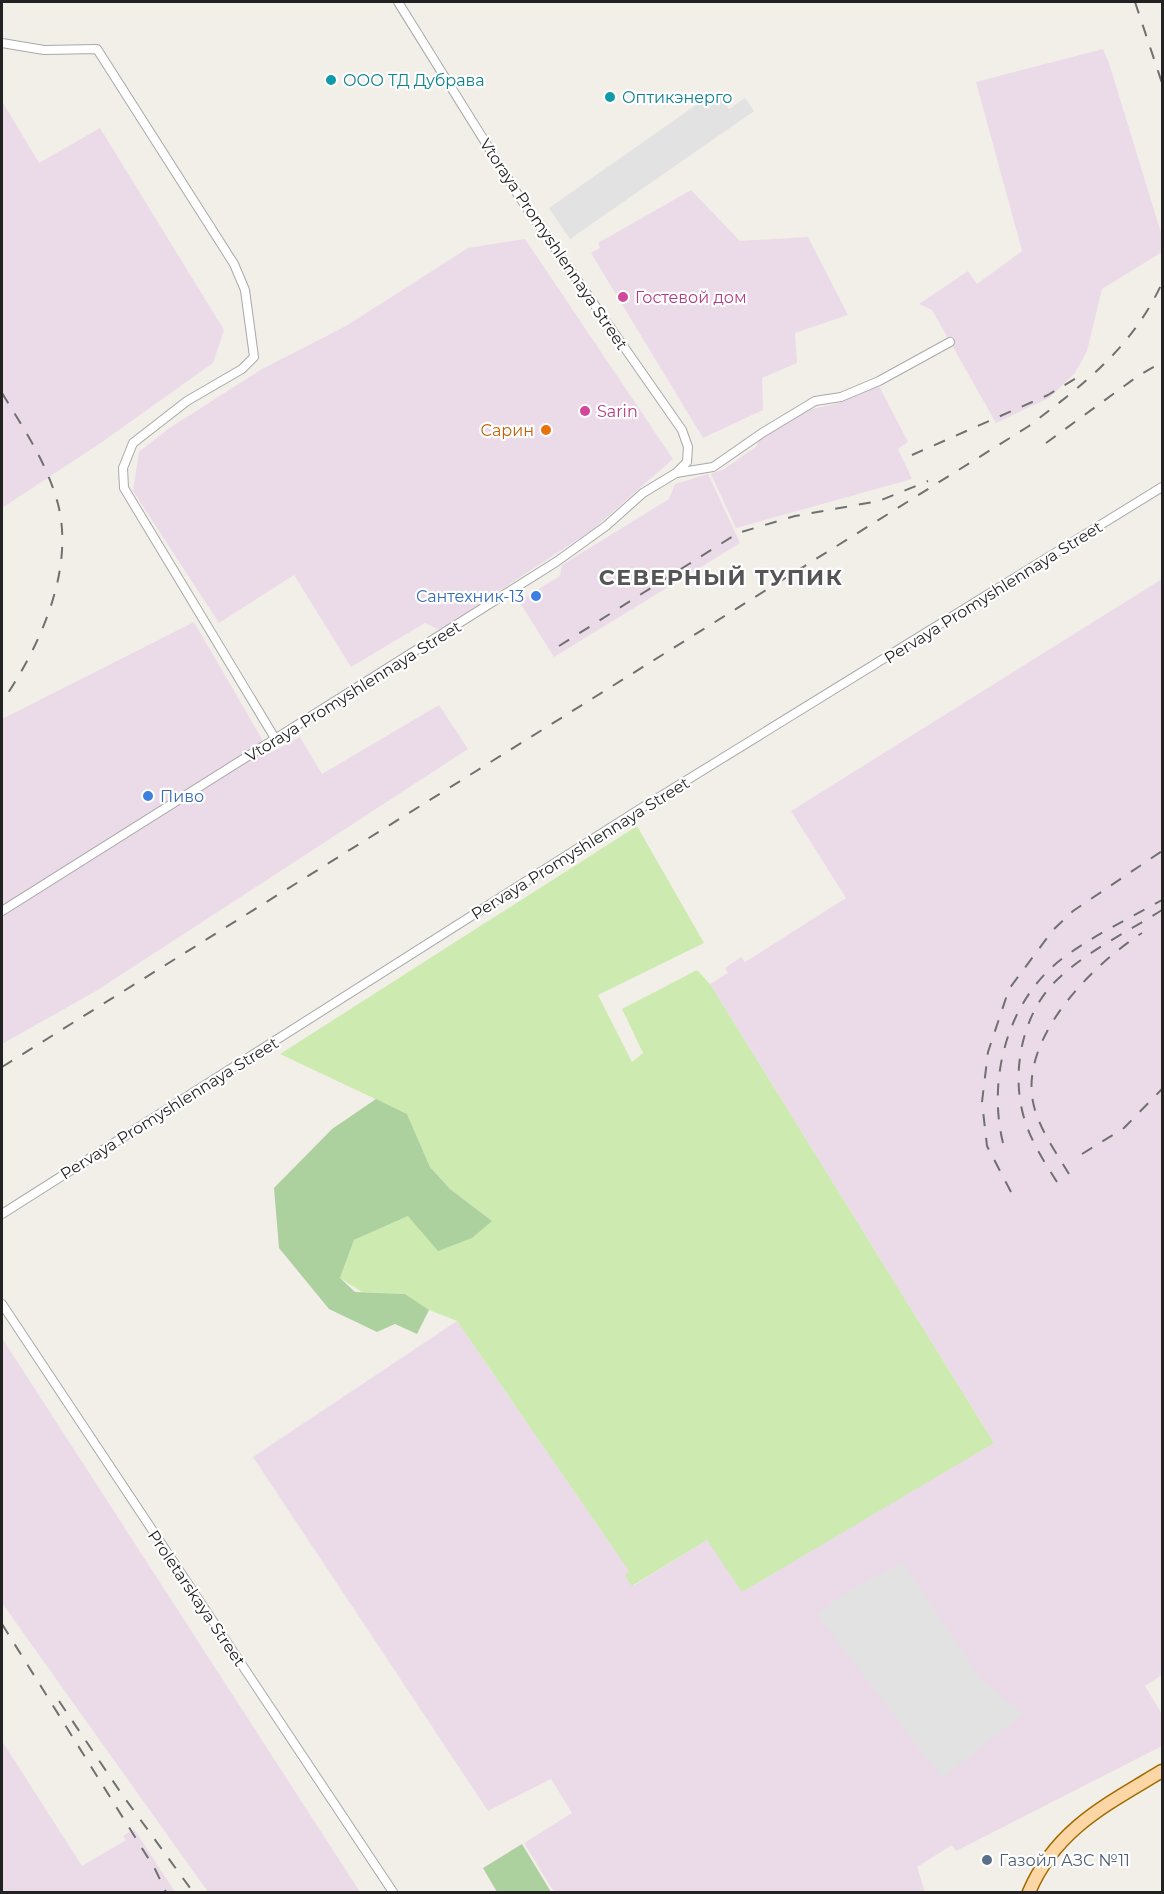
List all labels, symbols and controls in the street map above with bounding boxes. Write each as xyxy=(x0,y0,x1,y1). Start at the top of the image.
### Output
place label: ООО ТД Дубрава xyxy=(343,71,485,90)
marker: ООО ТД Дубрава xyxy=(324,73,338,87)
place label: Оптикэнерго xyxy=(622,88,732,107)
marker: Оптикэнерго xyxy=(603,90,617,104)
street label: Vtoraya Promyshlennaya Street xyxy=(476,135,632,354)
place label: Гостевой дом xyxy=(635,288,747,307)
marker: Гостевой дом xyxy=(616,290,630,304)
place label: Sarin xyxy=(597,402,638,421)
marker: Sarin xyxy=(578,404,592,418)
place label: Сарин xyxy=(481,421,534,440)
marker: Сарин xyxy=(539,423,553,437)
street label: Pervaya Promyshlennaya Street xyxy=(881,517,1106,668)
district label: СЕВЕРНЫЙ ТУПИК xyxy=(599,564,843,591)
place label: Сантехник-13 xyxy=(416,587,524,606)
marker: Сантехник-13 xyxy=(529,589,543,603)
street label: Vtoraya Promyshlennaya Street xyxy=(242,617,465,766)
street label: Pervaya Promyshlennaya Street xyxy=(468,773,693,924)
place label: Пиво xyxy=(160,787,204,806)
marker: Пиво xyxy=(141,789,155,803)
street label: Pervaya Promyshlennaya Street xyxy=(57,1033,282,1184)
street label: Proletarskaya Street xyxy=(144,1527,249,1670)
place label: Газойл АЗС №11 xyxy=(999,1851,1130,1870)
marker: Газойл АЗС №11 xyxy=(980,1853,994,1867)

